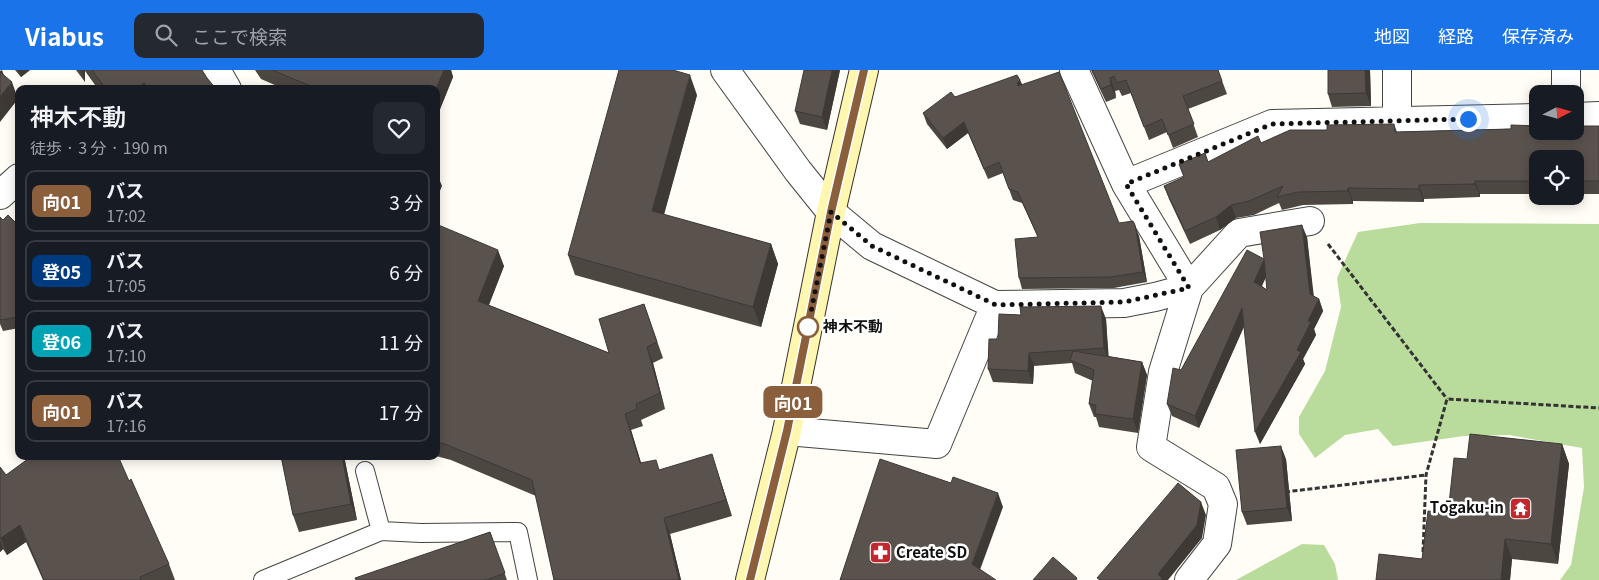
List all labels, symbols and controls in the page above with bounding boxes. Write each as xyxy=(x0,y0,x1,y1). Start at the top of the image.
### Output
search box xyxy=(134,13,484,58)
text: Viabus xyxy=(25,18,104,53)
icon: search xyxy=(152,21,180,49)
text: ここで検索 xyxy=(192,22,287,49)
text: 地図 xyxy=(1374,22,1410,48)
text: 経路 xyxy=(1438,22,1474,48)
text: 保存済み xyxy=(1502,22,1574,48)
north arrow xyxy=(1529,85,1584,140)
map controls xyxy=(1529,85,1584,205)
text: 神木不動 xyxy=(30,98,126,133)
button: heart xyxy=(373,102,425,154)
your location xyxy=(1456,107,1481,132)
text: 徒歩 · 3 分 · 190 m xyxy=(30,135,168,159)
button: locate xyxy=(1529,150,1584,205)
text: バス xyxy=(106,176,144,203)
text: 向01 xyxy=(42,188,81,214)
text: 3 分 xyxy=(389,188,423,215)
text: 17:02 xyxy=(106,203,146,227)
text: バス xyxy=(106,246,144,273)
text: 登05 xyxy=(42,258,81,284)
text: 6 分 xyxy=(389,258,423,285)
text: 17:05 xyxy=(106,273,146,297)
place label: 神木不動 xyxy=(822,315,883,336)
text: バス xyxy=(106,316,144,343)
marker: 神木不動 xyxy=(797,316,819,338)
text: 登06 xyxy=(42,328,81,354)
text: 11 分 xyxy=(379,328,423,355)
text: 17:10 xyxy=(106,343,146,367)
text: バス xyxy=(106,386,144,413)
line badge: 向01 xyxy=(764,386,822,418)
text: 向01 xyxy=(773,389,813,415)
text: 向01 xyxy=(42,398,81,424)
text: 17 分 xyxy=(379,398,423,425)
text: 17:16 xyxy=(106,413,146,437)
place label: Tо̄gaku-in xyxy=(1430,496,1504,517)
temple icon: Tо̄gaku-in xyxy=(1508,496,1532,520)
pharmacy icon: Create SD xyxy=(868,541,892,565)
place label: Create SD xyxy=(896,541,967,562)

